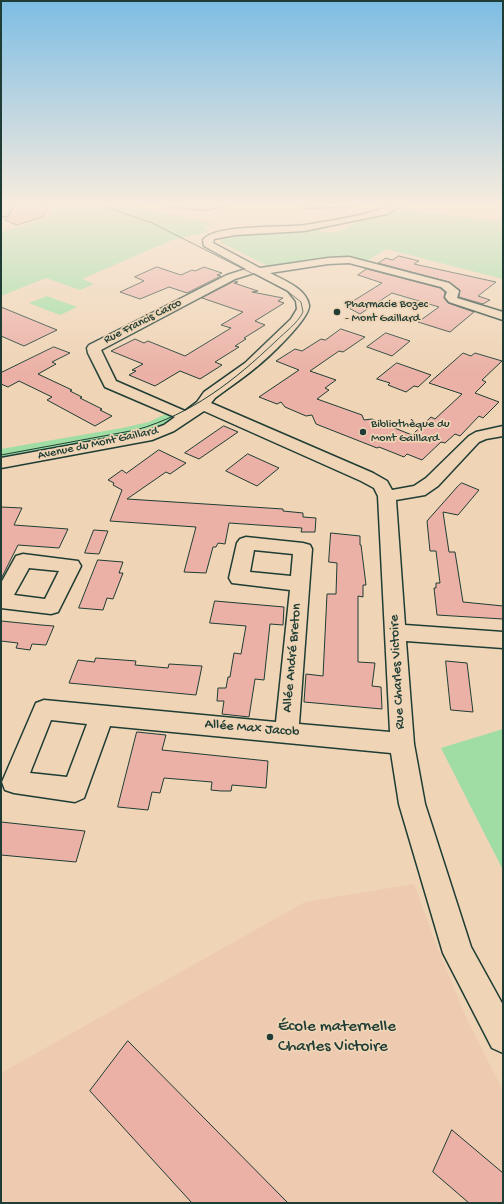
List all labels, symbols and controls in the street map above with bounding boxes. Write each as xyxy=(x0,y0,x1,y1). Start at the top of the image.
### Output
street label: Rue Francis Carco xyxy=(102,296,184,348)
place label: Pharmacie Bozec - Mont Gaillard xyxy=(345,298,428,326)
marker: Pharmacie Bozec - Mont Gaillard xyxy=(332,307,342,317)
place label: Bibliothèque du Mont Gaillard xyxy=(371,418,450,446)
street label: Avenue du Mont Gaillard xyxy=(37,424,159,464)
marker: Bibliothèque du Mont Gaillard xyxy=(358,427,368,437)
street label: Allée André Breton xyxy=(280,603,306,713)
street label: Rue Charles Victoire xyxy=(387,614,409,730)
street label: Allée Max Jacob xyxy=(204,716,300,742)
place label: École maternelle Charles Victoire xyxy=(278,1017,396,1057)
marker: École maternelle Charles Victoire xyxy=(265,1032,275,1042)

